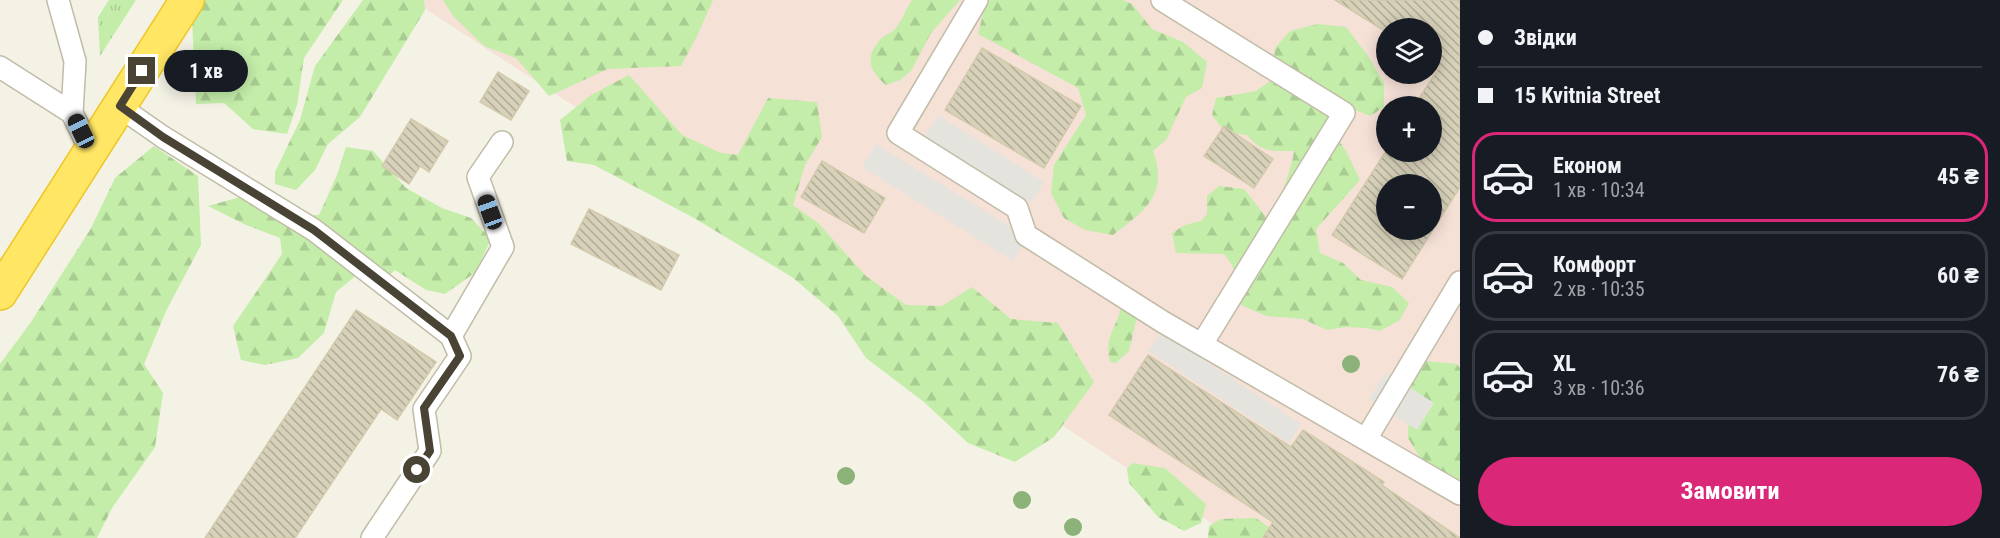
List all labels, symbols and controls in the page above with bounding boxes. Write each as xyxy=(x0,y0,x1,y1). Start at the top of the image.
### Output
map controls xyxy=(1376,18,1442,240)
button: layers xyxy=(1376,18,1442,84)
text: Звідки xyxy=(1514,25,1577,50)
callout: 1 хв xyxy=(163,50,247,92)
route end xyxy=(128,57,155,84)
text: 1 хв xyxy=(189,59,223,83)
text: 15 Kvitnia Street xyxy=(1514,83,1661,108)
button: + xyxy=(1376,96,1442,162)
car xyxy=(65,111,97,151)
icon: car xyxy=(1481,150,1535,204)
text: Економ xyxy=(1553,153,1622,178)
text: 45 ₴ xyxy=(1937,164,1979,189)
button: − xyxy=(1376,174,1442,240)
text: 1 хв · 10:34 xyxy=(1553,178,1645,202)
car xyxy=(475,192,505,232)
icon: car xyxy=(1481,249,1535,303)
text: Комфорт xyxy=(1553,252,1636,277)
text: 60 ₴ xyxy=(1937,263,1979,288)
text: 2 хв · 10:35 xyxy=(1553,277,1645,301)
icon: car xyxy=(1481,348,1535,402)
text: XL xyxy=(1553,351,1576,376)
text: 76 ₴ xyxy=(1937,362,1979,387)
text: 3 хв · 10:36 xyxy=(1553,376,1645,400)
route start xyxy=(403,456,430,483)
button: Замовити xyxy=(1478,457,1982,526)

